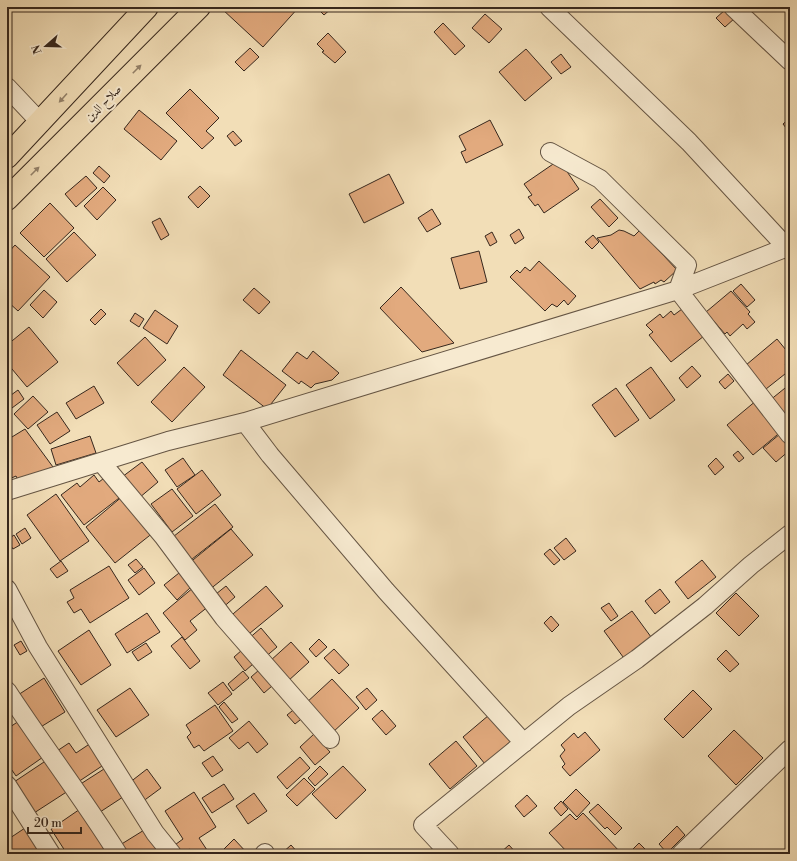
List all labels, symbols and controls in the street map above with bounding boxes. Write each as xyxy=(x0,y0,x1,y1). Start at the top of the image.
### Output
north arrow xyxy=(26,26,66,66)
text: N xyxy=(29,42,46,56)
one-way arrow xyxy=(132,65,142,74)
street label: صلاح الدين xyxy=(82,82,127,127)
one-way arrow xyxy=(59,93,68,103)
one-way arrow xyxy=(30,166,40,176)
scale bar xyxy=(28,809,81,835)
text: 20 m xyxy=(34,816,62,831)

